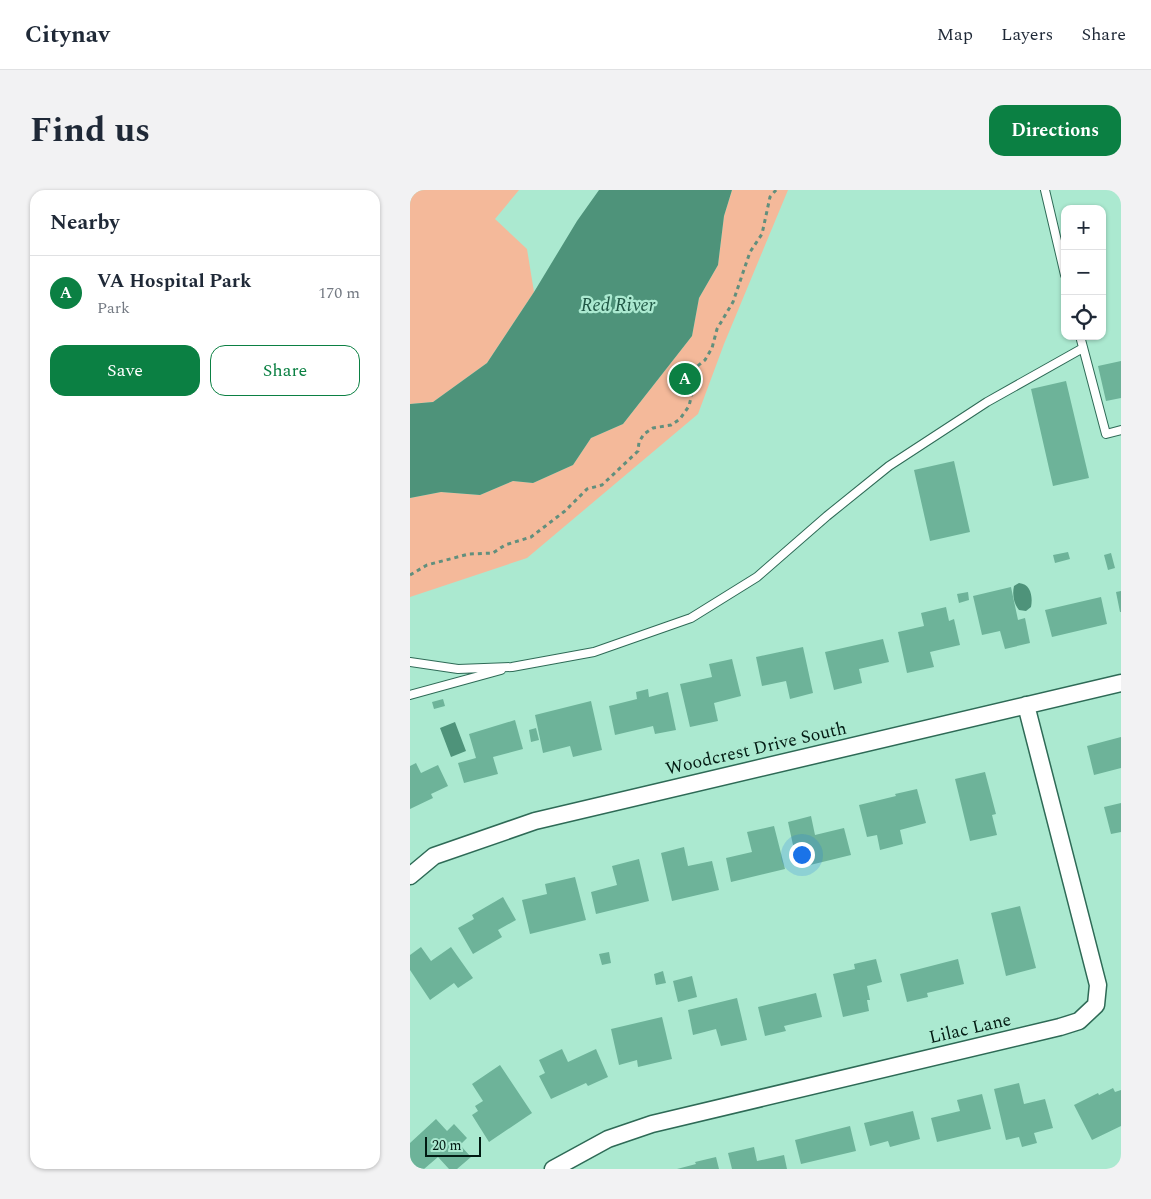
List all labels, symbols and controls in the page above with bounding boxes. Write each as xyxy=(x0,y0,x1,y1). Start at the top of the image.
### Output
text: Citynav xyxy=(25,17,110,53)
text: Map xyxy=(937,21,973,48)
text: Layers xyxy=(1001,21,1053,48)
text: Share xyxy=(1081,21,1126,48)
text: Find us xyxy=(30,104,150,157)
button: Directions xyxy=(989,105,1121,156)
map controls xyxy=(1061,205,1106,340)
button: + xyxy=(1061,205,1106,250)
text: Nearby xyxy=(50,207,120,239)
button: − xyxy=(1061,250,1106,295)
text: VA Hospital Park xyxy=(97,267,251,296)
text: A xyxy=(60,281,72,305)
text: 170 m xyxy=(318,281,360,305)
water label: Red River xyxy=(581,291,656,320)
button: locate xyxy=(1061,295,1106,340)
text: Park xyxy=(97,296,130,320)
button: Save xyxy=(50,345,200,396)
button: Share xyxy=(210,345,360,396)
pin: A xyxy=(669,360,701,398)
street label: Woodcrest Drive South xyxy=(663,715,849,782)
your location xyxy=(789,842,815,868)
street label: Lilac Lane xyxy=(926,1006,1014,1051)
scale bar xyxy=(425,1134,481,1157)
text: 20 m xyxy=(432,1135,462,1156)

